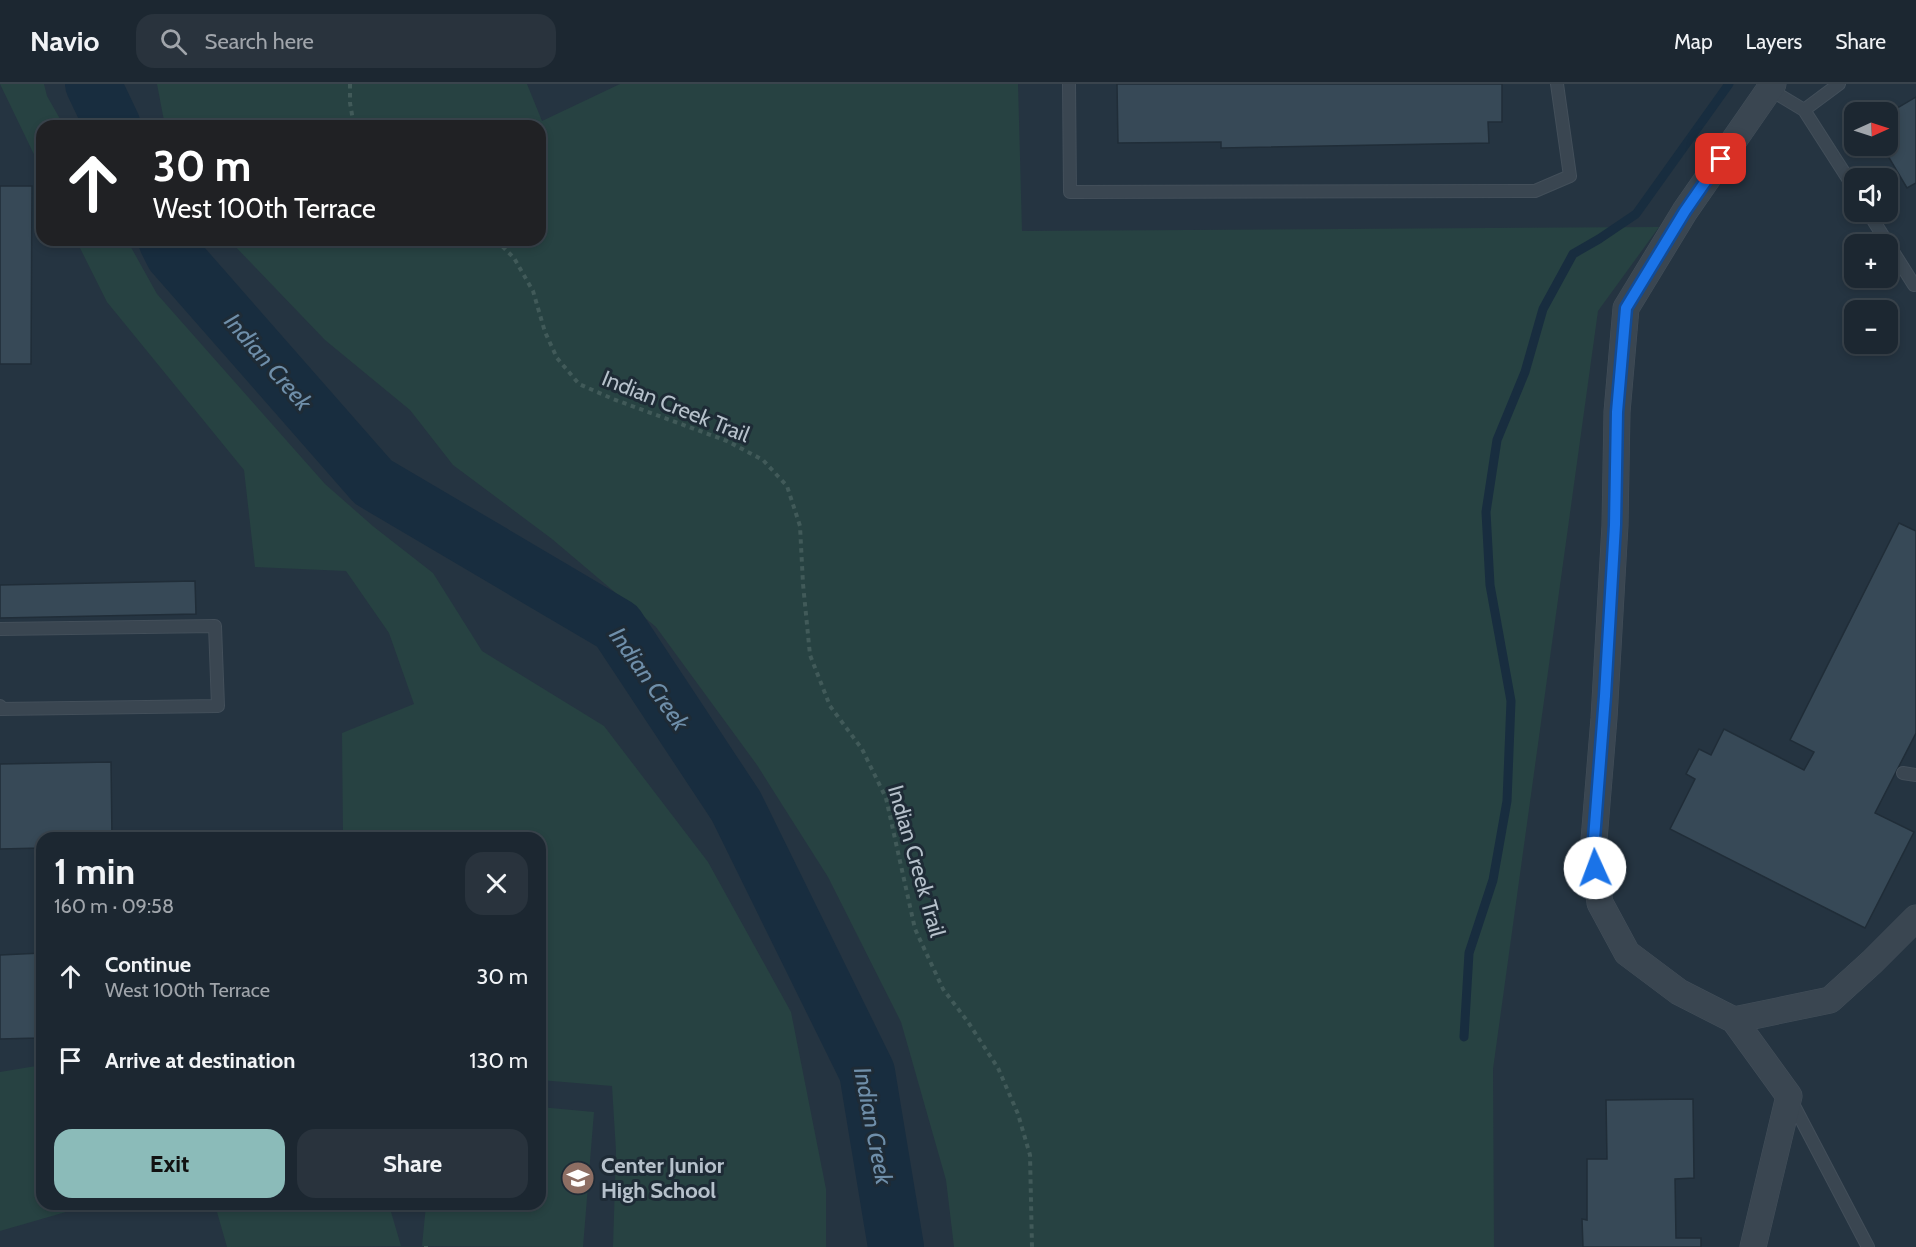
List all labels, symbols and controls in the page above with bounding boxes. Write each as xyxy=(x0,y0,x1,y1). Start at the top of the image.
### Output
search box xyxy=(136,14,556,68)
text: Navio xyxy=(30,24,100,58)
icon: search xyxy=(157,25,190,58)
text: Search here xyxy=(205,28,314,55)
text: Map xyxy=(1674,29,1713,54)
text: Layers xyxy=(1746,29,1802,54)
text: Share xyxy=(1835,29,1886,54)
north arrow xyxy=(1844,102,1898,156)
map controls xyxy=(1844,102,1898,354)
pin xyxy=(1695,133,1746,184)
text: 30 m xyxy=(153,140,251,192)
icon: arrive xyxy=(1704,142,1737,175)
icon: ahead xyxy=(54,144,132,222)
button: sound xyxy=(1844,168,1898,222)
text: West 100th Terrace xyxy=(153,192,376,225)
button: + xyxy=(1844,234,1898,288)
button: − xyxy=(1844,300,1898,354)
water label: Indian Creek xyxy=(218,307,319,417)
street label: Indian Creek Trail xyxy=(598,365,754,449)
water label: Indian Creek xyxy=(603,622,696,736)
street label: Indian Creek Trail xyxy=(882,782,951,941)
position arrow xyxy=(1563,836,1627,900)
text: 1 min xyxy=(54,849,135,893)
button: close xyxy=(465,852,528,915)
text: 160 m · 09:58 xyxy=(54,894,174,918)
text: Continue xyxy=(105,951,191,978)
icon: ahead xyxy=(54,960,87,993)
text: 30 m xyxy=(476,963,528,990)
text: West 100th Terrace xyxy=(105,978,270,1002)
icon: arrive xyxy=(54,1044,87,1077)
text: Arrive at destination xyxy=(105,1047,295,1074)
text: 130 m xyxy=(469,1047,528,1074)
water label: Indian Creek xyxy=(848,1065,899,1188)
button: Exit xyxy=(54,1129,285,1198)
button: Share xyxy=(297,1129,528,1198)
place label: Center Junior High School xyxy=(601,1152,725,1204)
school or university icon: Center Junior High School xyxy=(560,1160,596,1196)

